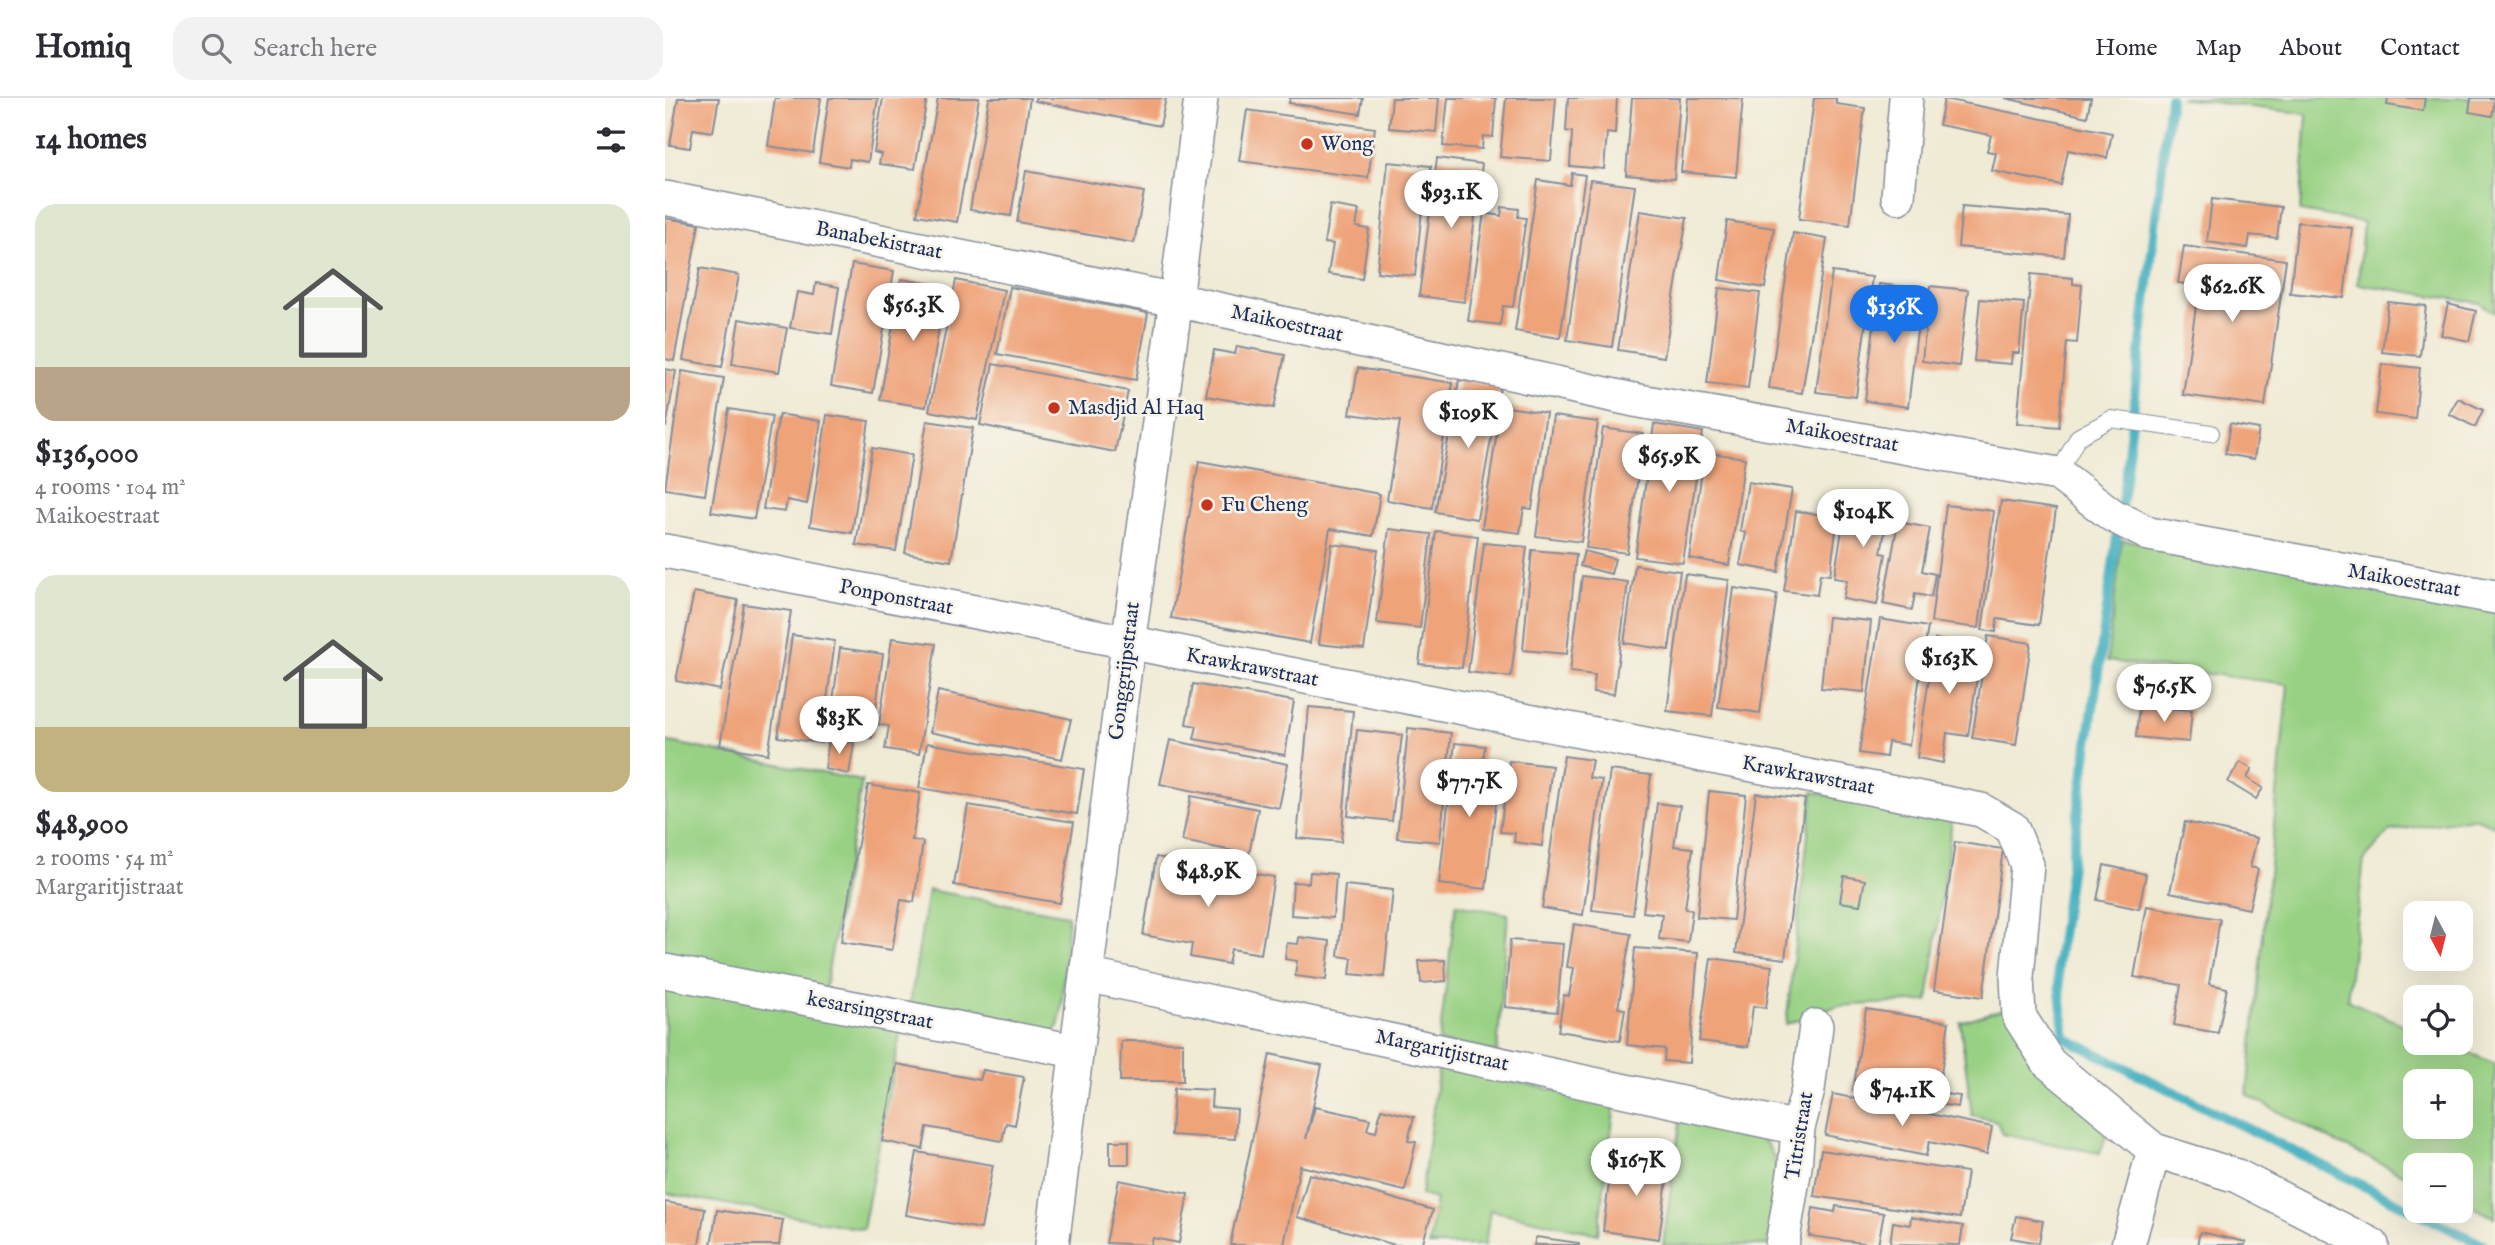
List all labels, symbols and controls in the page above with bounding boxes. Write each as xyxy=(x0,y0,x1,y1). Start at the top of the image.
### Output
search box xyxy=(173,17,663,80)
text: Homiq xyxy=(35,27,131,69)
icon: search xyxy=(197,29,235,67)
text: Search here xyxy=(253,32,377,65)
text: Home xyxy=(2095,33,2158,64)
text: Map xyxy=(2196,33,2242,64)
text: About xyxy=(2280,33,2342,64)
text: Contact xyxy=(2380,33,2460,64)
text: 14 homes xyxy=(35,121,147,159)
icon: filters xyxy=(592,121,630,159)
place label: Wong xyxy=(1321,131,1374,158)
marker: Wong xyxy=(1299,136,1315,152)
pin: $93.1K xyxy=(1394,170,1508,230)
text: $93.1K xyxy=(1420,178,1482,207)
street label: Banabekistraat xyxy=(813,215,945,267)
icon: home xyxy=(270,250,396,376)
pin: $62.6K xyxy=(2175,264,2289,324)
text: $62.6K xyxy=(2200,272,2264,301)
pin: $56.3K xyxy=(856,284,970,343)
pin: $136K xyxy=(1845,286,1943,345)
text: $56.3K xyxy=(883,291,943,320)
text: $136K xyxy=(1866,293,1922,322)
street label: Maikoestraat xyxy=(1228,299,1346,349)
pin: $109K xyxy=(1419,390,1517,450)
place label: Masdjid Al Haq xyxy=(1068,395,1204,422)
text: $109K xyxy=(1438,398,1498,427)
marker: Masdjid Al Haq xyxy=(1046,400,1062,416)
street label: Maikoestraat xyxy=(1783,413,1901,459)
pin: $65.9K xyxy=(1612,434,1726,494)
text: $136,000 xyxy=(35,435,139,473)
text: $65.9K xyxy=(1638,442,1700,471)
text: 4 rooms · 104 m² xyxy=(35,473,186,502)
pin: $104K xyxy=(1814,490,1912,549)
place label: Fu Cheng xyxy=(1221,492,1309,519)
marker: Fu Cheng xyxy=(1199,497,1215,513)
text: $104K xyxy=(1833,497,1893,526)
text: Maikoestraat xyxy=(35,502,160,531)
street label: Maikoestraat xyxy=(2345,558,2463,604)
street label: Ponponstraat xyxy=(837,574,955,622)
street label: Gonggrijpstraat xyxy=(1103,600,1147,742)
icon: home xyxy=(270,621,396,747)
pin: $163K xyxy=(1900,636,1998,696)
street label: Krawkrawstraat xyxy=(1183,642,1321,694)
text: $163K xyxy=(1921,644,1977,673)
pin: $76.5K xyxy=(2107,664,2221,724)
text: $76.5K xyxy=(2132,672,2196,701)
pin: $83K xyxy=(798,696,880,756)
text: $83K xyxy=(816,704,862,733)
street label: Krawkrawstraat xyxy=(1739,750,1877,802)
pin: $77.7K xyxy=(1412,760,1526,819)
text: $77.7K xyxy=(1436,767,1502,796)
text: $48,900 xyxy=(35,806,129,844)
text: 2 rooms · 54 m² xyxy=(35,844,174,873)
pin: $48.9K xyxy=(1151,850,1265,909)
text: $48.9K xyxy=(1176,857,1240,886)
text: Margaritjistraat xyxy=(35,873,184,902)
north arrow xyxy=(2403,901,2473,971)
map controls xyxy=(2403,901,2473,1223)
button: locate xyxy=(2403,985,2473,1055)
street label: kesarsingstraat xyxy=(805,986,935,1036)
street label: Margaritjistraat xyxy=(1373,1024,1511,1078)
pin: $74.1K xyxy=(1845,1068,1959,1128)
button: + xyxy=(2403,1069,2473,1139)
text: $74.1K xyxy=(1869,1076,1935,1105)
street label: Titristraat xyxy=(1780,1090,1820,1182)
pin: $167K xyxy=(1587,1138,1685,1198)
text: $167K xyxy=(1607,1146,1665,1175)
button: − xyxy=(2403,1153,2473,1223)

